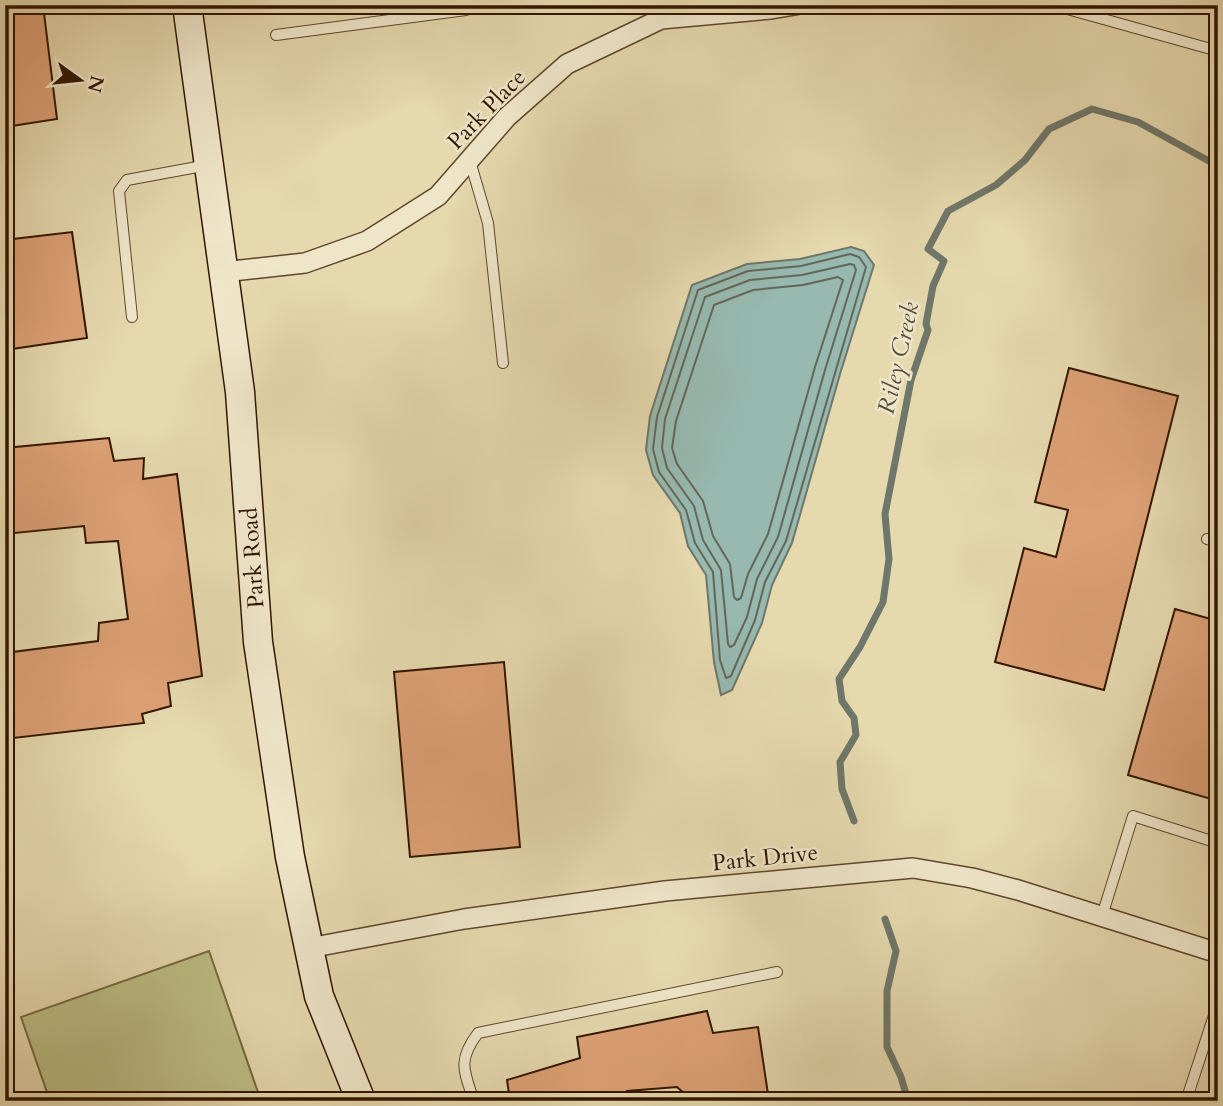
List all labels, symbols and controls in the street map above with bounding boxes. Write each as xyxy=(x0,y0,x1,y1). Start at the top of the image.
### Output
north arrow xyxy=(46,46,116,116)
street label: Park Place xyxy=(440,62,533,156)
text: N xyxy=(81,73,110,96)
water label: Riley Creek xyxy=(870,299,927,417)
street label: Park Road xyxy=(233,506,271,609)
street label: Park Drive xyxy=(711,837,819,878)

